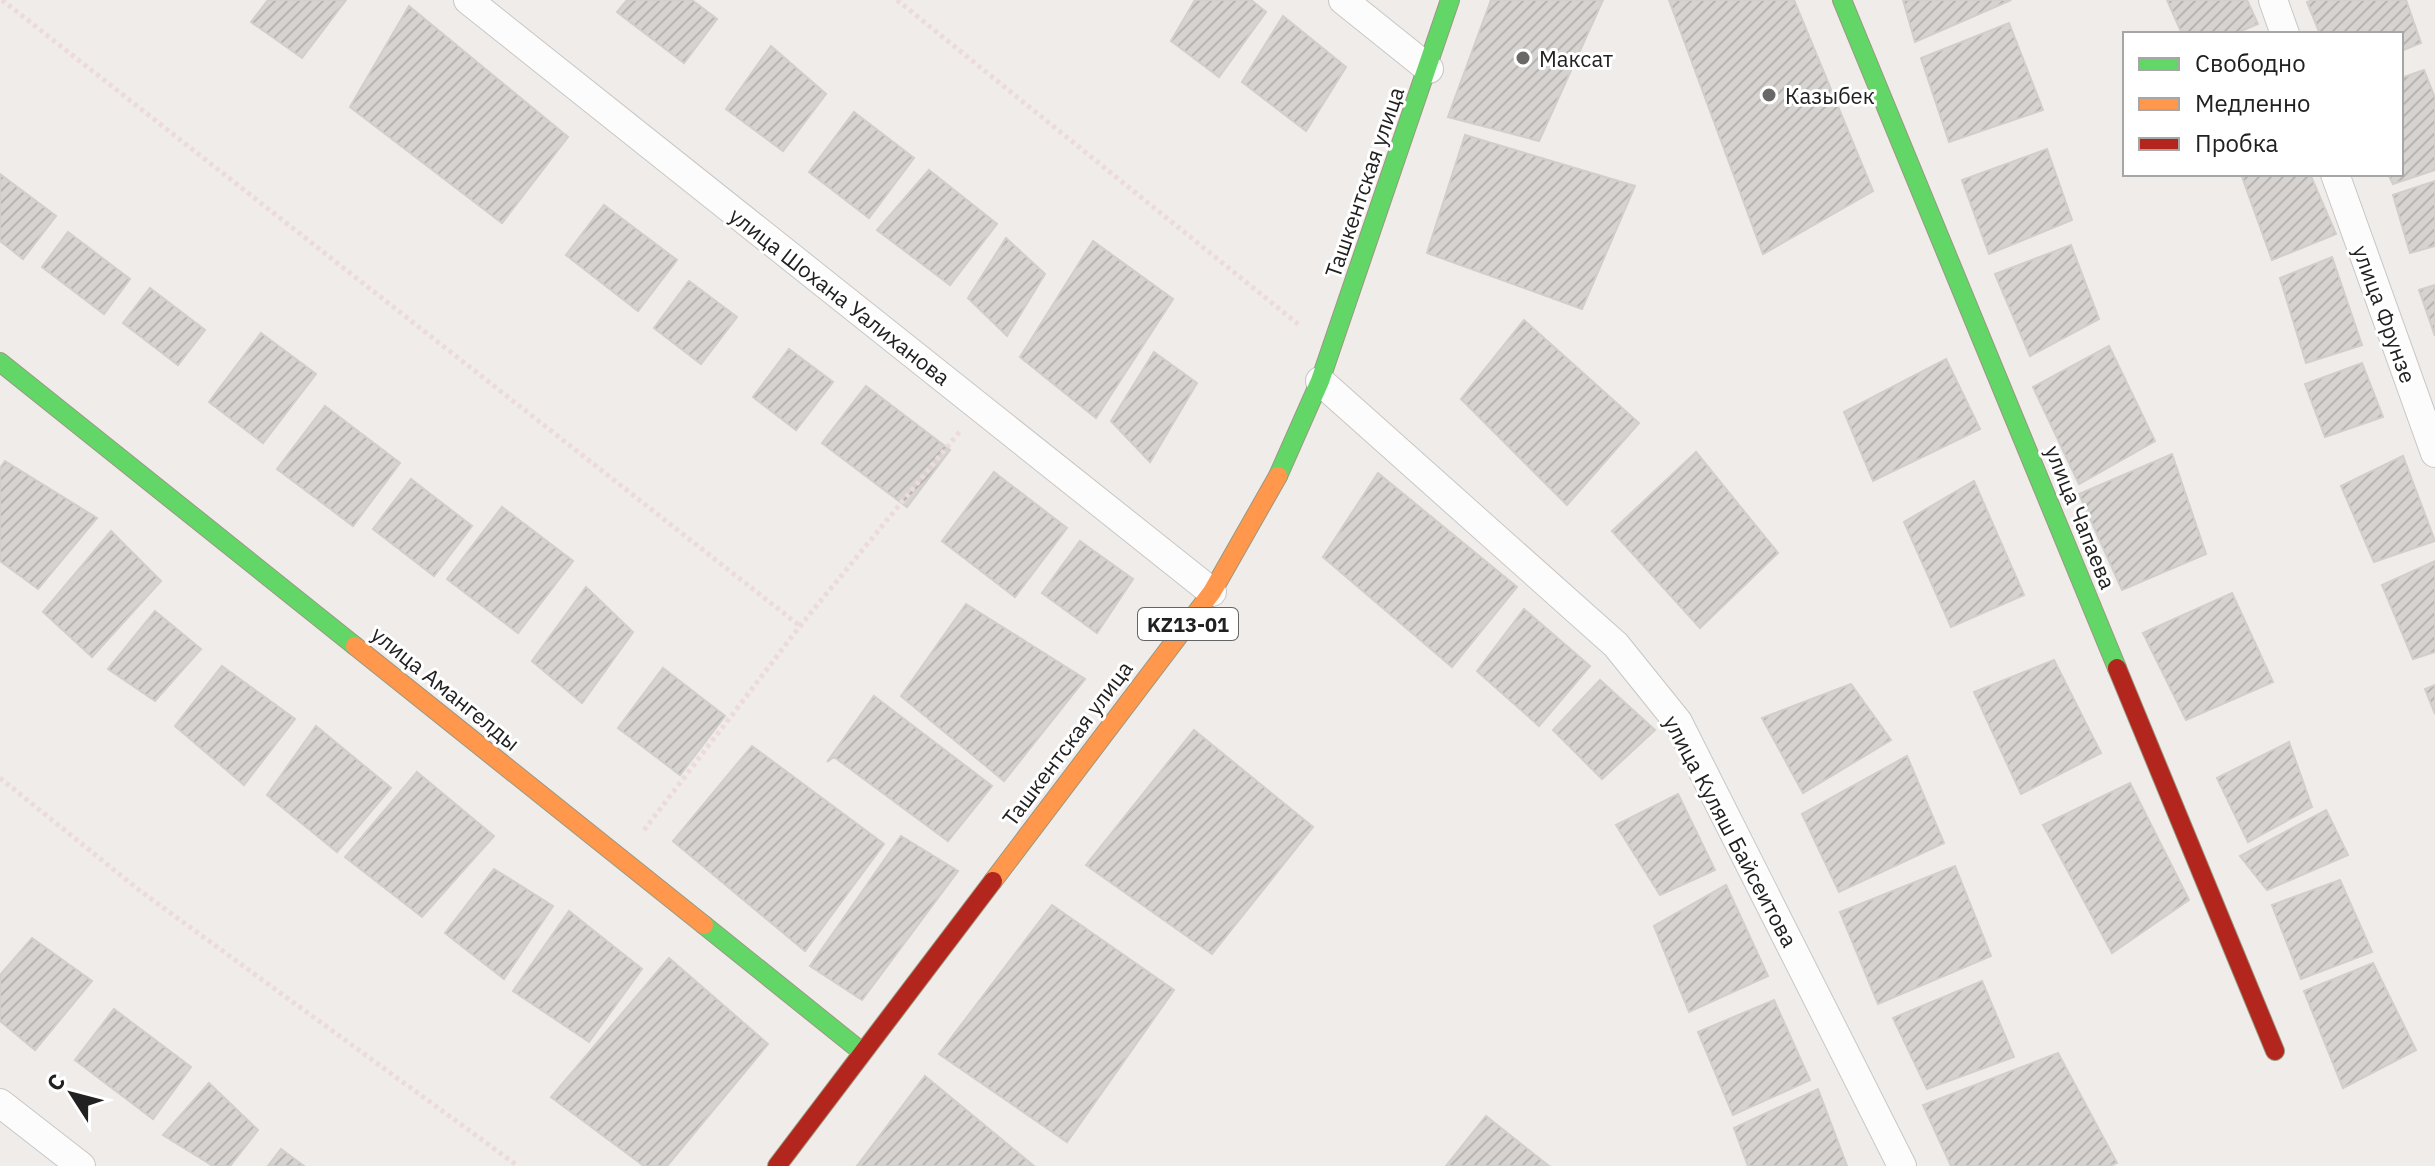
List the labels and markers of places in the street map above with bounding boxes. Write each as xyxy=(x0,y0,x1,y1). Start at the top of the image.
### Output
place label: Максат xyxy=(1539,44,1613,73)
marker: Максат xyxy=(1514,49,1532,67)
place label: Казыбек xyxy=(1785,81,1875,110)
marker: Казыбек xyxy=(1760,86,1778,104)

